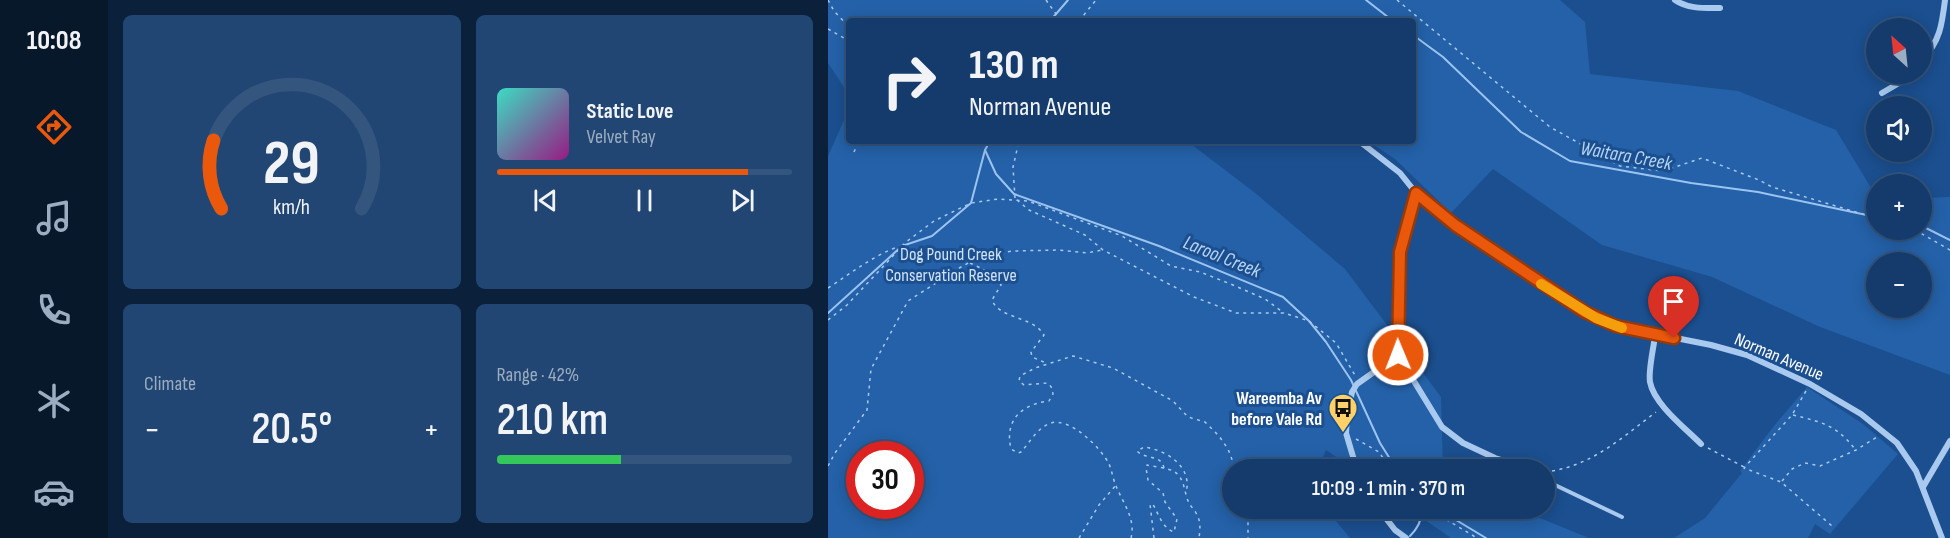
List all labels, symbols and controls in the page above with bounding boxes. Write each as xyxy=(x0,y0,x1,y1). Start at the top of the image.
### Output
north arrow xyxy=(1866,18,1932,84)
map controls xyxy=(1866,18,1932,318)
text: 10:08 xyxy=(27,25,81,57)
text: 130 m xyxy=(969,40,1059,91)
icon: right xyxy=(870,42,948,120)
text: Norman Avenue xyxy=(969,91,1111,123)
button: sound xyxy=(1866,96,1932,162)
text: Static Love xyxy=(587,98,673,125)
icon: directions xyxy=(33,106,75,148)
text: Velvet Ray xyxy=(587,125,656,149)
text: 29 xyxy=(263,127,320,202)
water label: Waitara Creek xyxy=(1578,136,1674,176)
button: + xyxy=(1866,174,1932,240)
icon: previous xyxy=(529,184,562,217)
icon: pause xyxy=(628,184,661,217)
icon: next xyxy=(726,184,759,217)
text: km/h xyxy=(273,196,310,221)
icon: music xyxy=(33,197,75,239)
water label: Larool Creek xyxy=(1180,231,1265,284)
park label: Dog Pound Creek Conservation Reserve xyxy=(885,244,1017,286)
button: − xyxy=(1866,252,1932,318)
pin xyxy=(1648,276,1699,338)
icon: arrive xyxy=(1657,285,1690,318)
icon: phone xyxy=(33,289,75,331)
position arrow xyxy=(1366,323,1430,387)
street label: Norman Avenue xyxy=(1731,329,1827,385)
text: Range · 42% xyxy=(497,363,579,387)
text: Climate xyxy=(144,372,196,396)
icon: climate xyxy=(33,380,75,422)
place label: Wareemba Av before Vale Rd xyxy=(1231,388,1322,430)
bus stop icon: Wareemba Av before Vale Rd xyxy=(1327,392,1359,434)
text: 210 km xyxy=(497,393,608,448)
text: 20.5° xyxy=(251,402,332,457)
text: − xyxy=(144,410,160,450)
text: + xyxy=(423,410,439,450)
speed limit sign: 30 xyxy=(846,441,924,519)
icon: car xyxy=(33,471,75,513)
text: 10:09 · 1 min · 370 m xyxy=(1312,475,1465,502)

